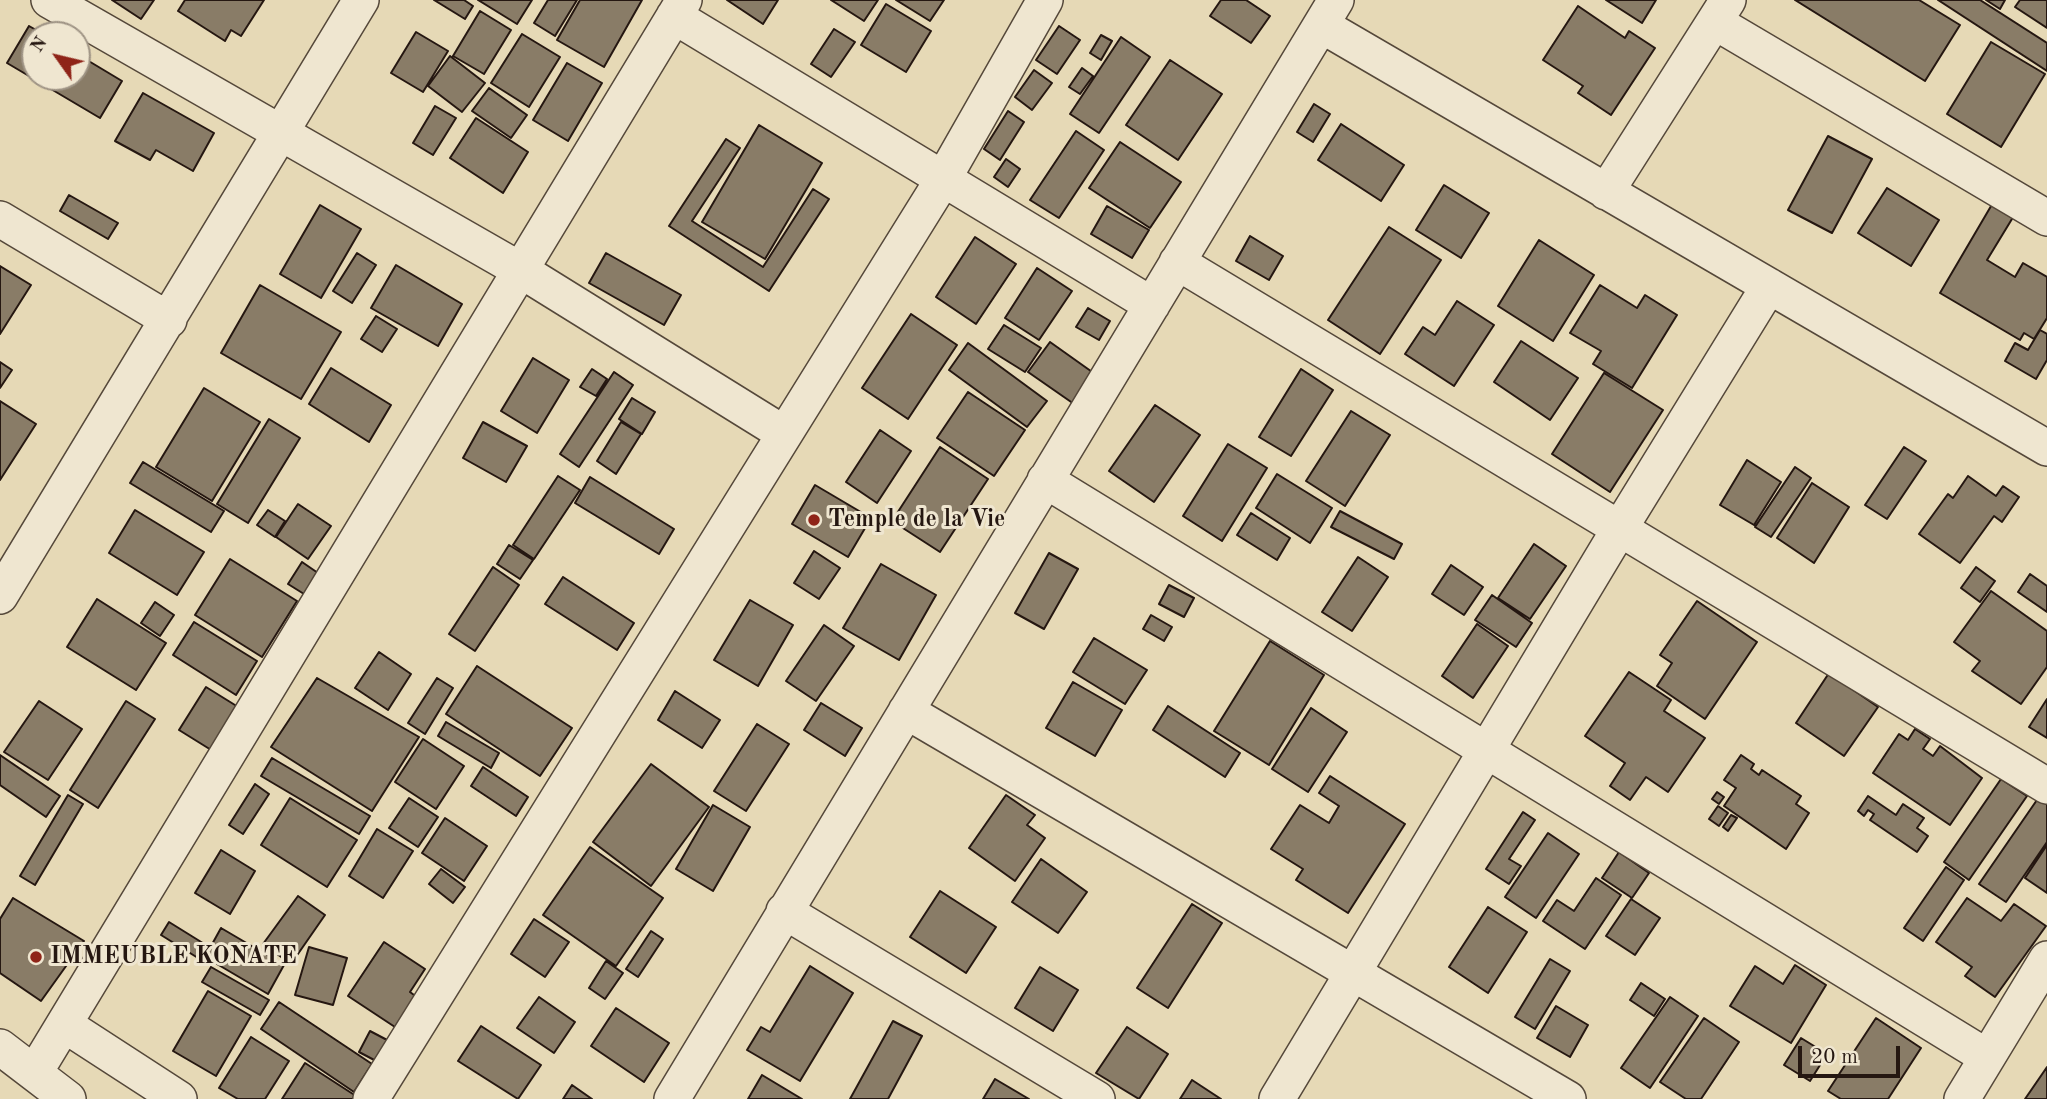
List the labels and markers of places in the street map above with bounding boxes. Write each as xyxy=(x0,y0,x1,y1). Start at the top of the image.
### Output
place label: Temple de la Vie xyxy=(828,506,1005,534)
marker: Temple de la Vie xyxy=(806,512,822,528)
place label: IMMEUBLE KONATE xyxy=(50,943,297,971)
marker: IMMEUBLE KONATE xyxy=(28,949,44,965)

